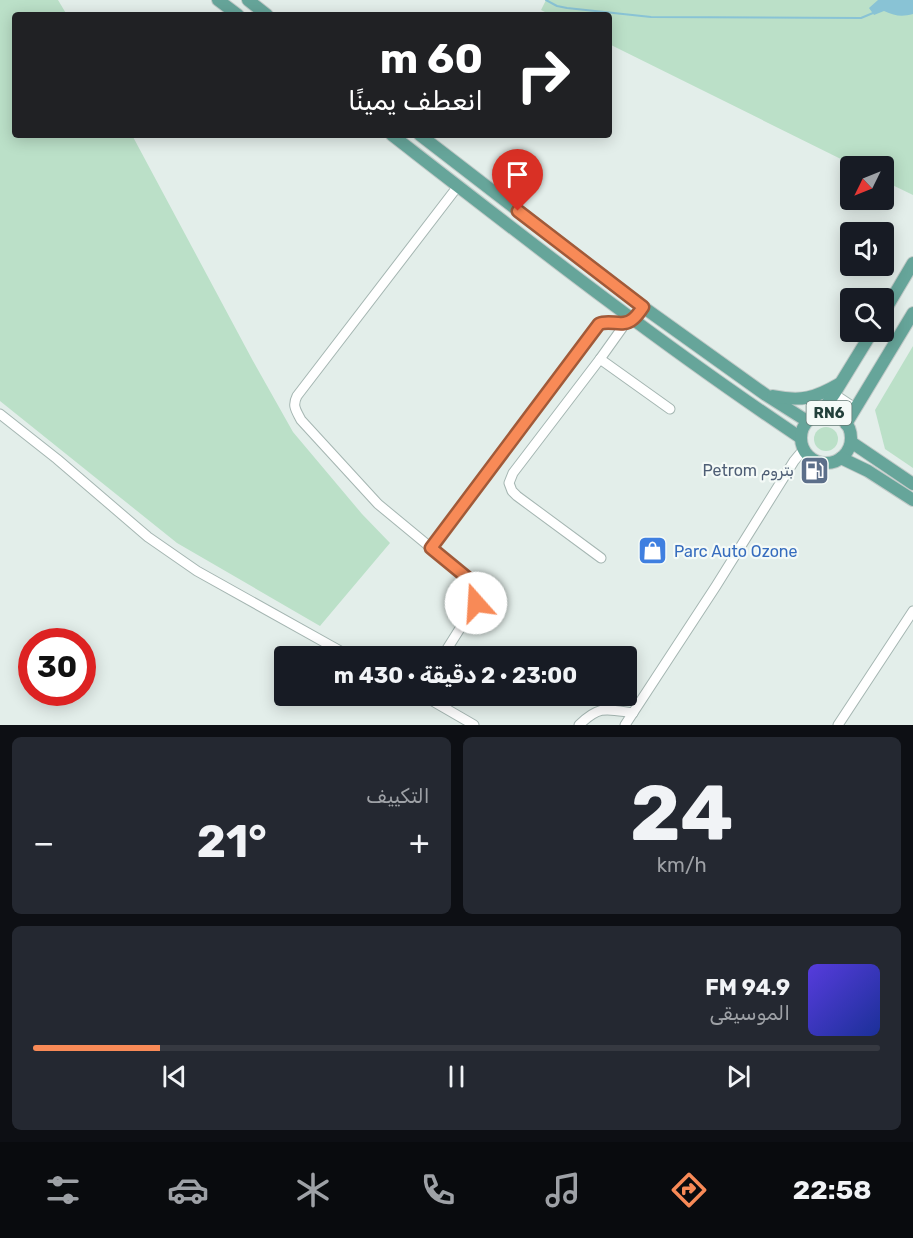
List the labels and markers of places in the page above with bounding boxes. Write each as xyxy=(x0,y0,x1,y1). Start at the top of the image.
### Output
pin xyxy=(492,149,543,211)
fuel station icon: Petrom بتروم xyxy=(799,454,831,486)
place label: Petrom بتروم xyxy=(702,461,794,481)
shop icon: Parc Auto Ozone xyxy=(637,535,669,567)
place label: Parc Auto Ozone xyxy=(674,542,798,561)

